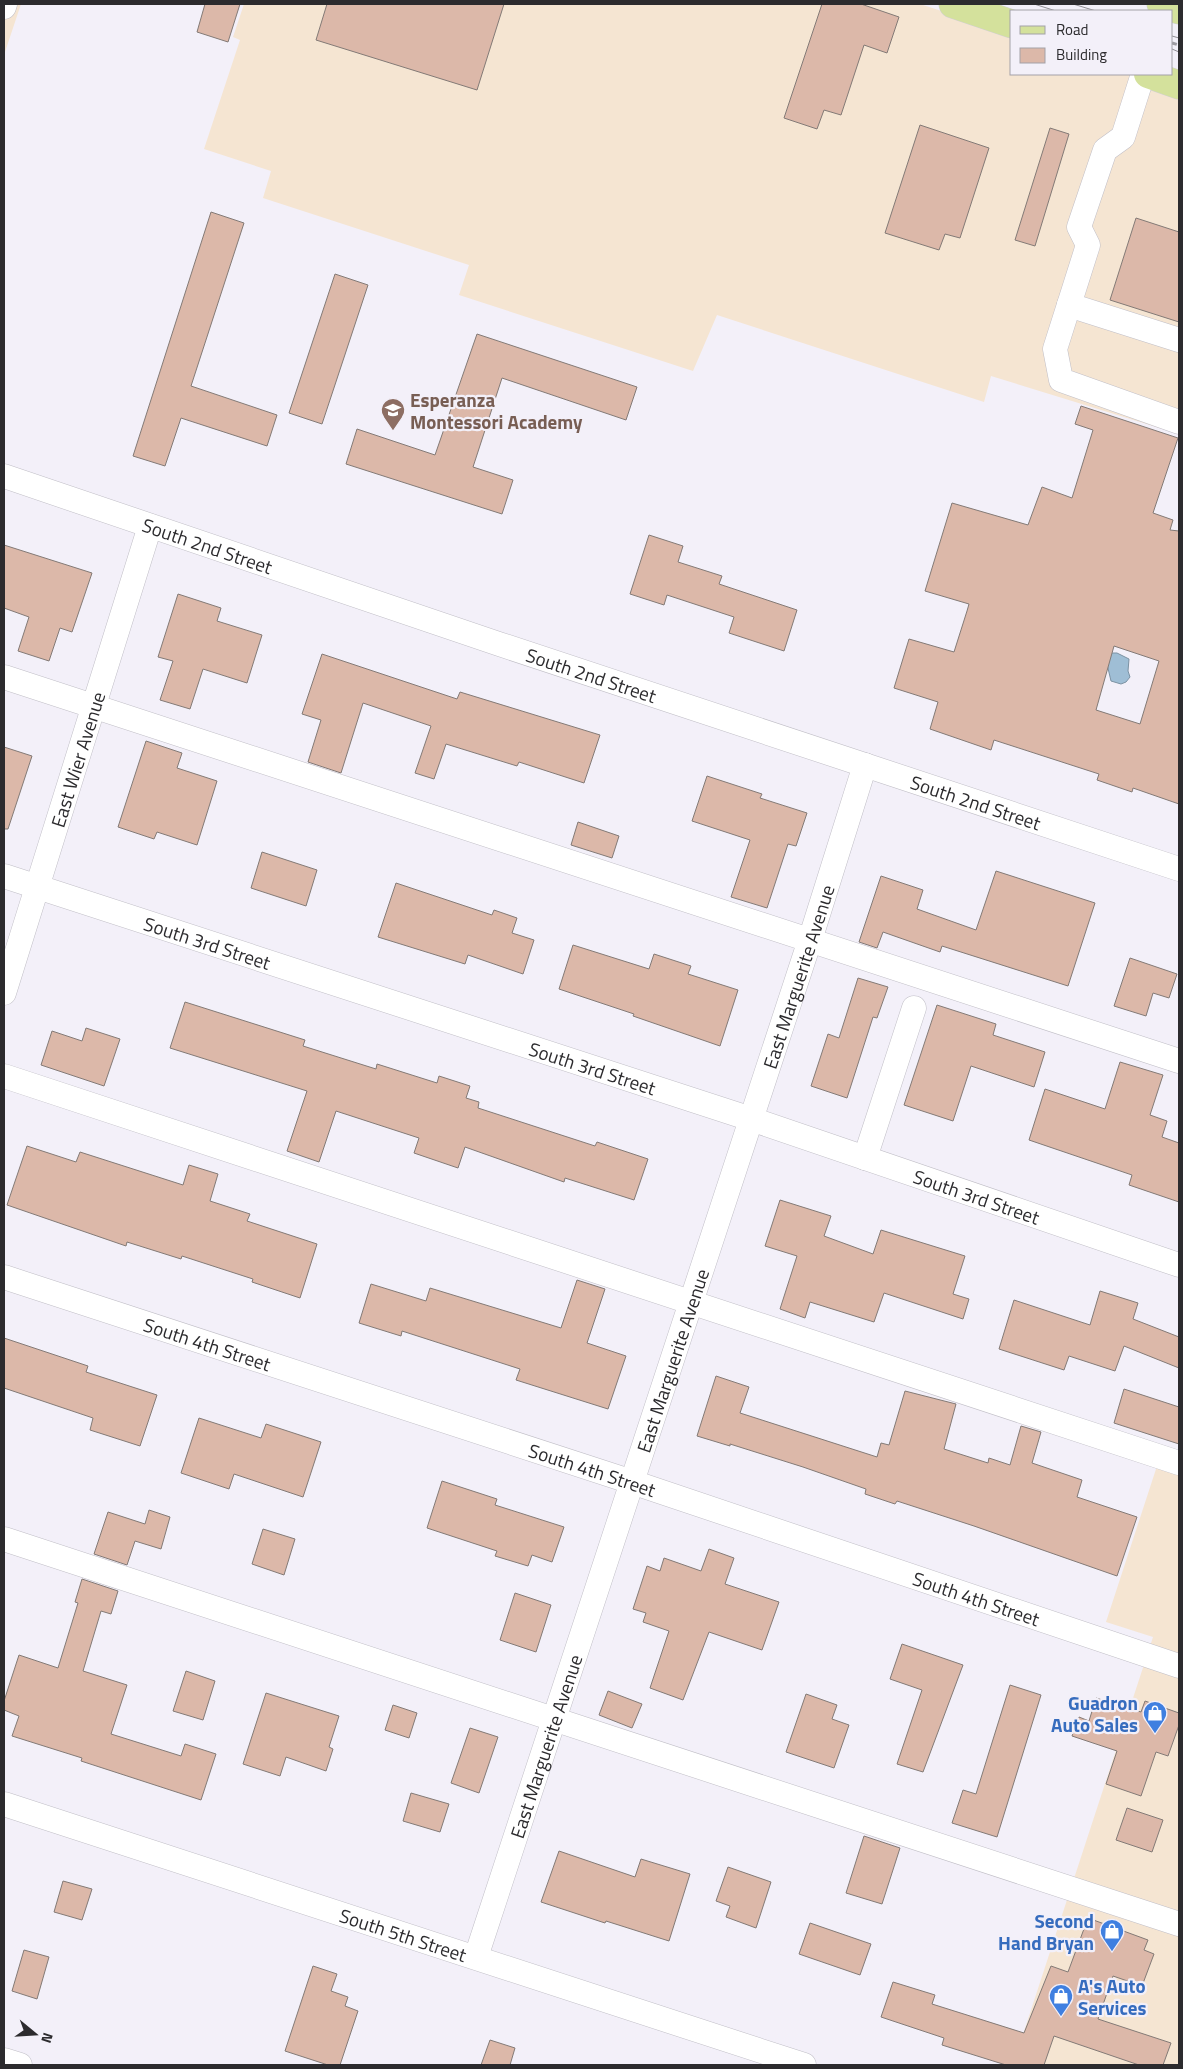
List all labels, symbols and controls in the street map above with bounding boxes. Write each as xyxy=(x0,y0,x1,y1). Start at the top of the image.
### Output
legend xyxy=(1010,10,1173,75)
text: Road xyxy=(1056,18,1088,41)
text: Building xyxy=(1056,43,1107,66)
place label: Esperanza Montessori Academy xyxy=(410,385,583,436)
school or university icon: Esperanza Montessori Academy xyxy=(380,397,406,431)
street label: South 2nd Street xyxy=(139,510,277,581)
street label: South 2nd Street xyxy=(522,639,661,710)
street label: East Wier Avenue xyxy=(42,688,112,831)
street label: South 2nd Street xyxy=(907,767,1045,837)
street label: East Marguerite Avenue xyxy=(754,881,841,1072)
street label: South 3rd Street xyxy=(140,908,275,976)
street label: South 3rd Street xyxy=(526,1033,660,1102)
street label: South 3rd Street xyxy=(910,1161,1044,1231)
street label: East Marguerite Avenue xyxy=(628,1265,716,1456)
street label: South 4th Street xyxy=(140,1309,275,1378)
street label: South 4th Street xyxy=(525,1435,660,1504)
street label: South 4th Street xyxy=(909,1563,1044,1633)
street label: East Marguerite Avenue xyxy=(502,1650,589,1842)
place label: Guadron Auto Sales xyxy=(1051,1688,1138,1739)
shop icon: Guadron Auto Sales xyxy=(1142,1700,1168,1734)
street label: South 5th Street xyxy=(336,1900,471,1969)
place label: Second Hand Bryan xyxy=(998,1906,1094,1957)
shop icon: Second Hand Bryan xyxy=(1099,1918,1125,1952)
place label: A's Auto Services xyxy=(1078,1971,1147,2022)
shop icon: A's Auto Services xyxy=(1048,1983,1074,2017)
north arrow xyxy=(10,2009,60,2059)
text: N xyxy=(36,2030,59,2046)

